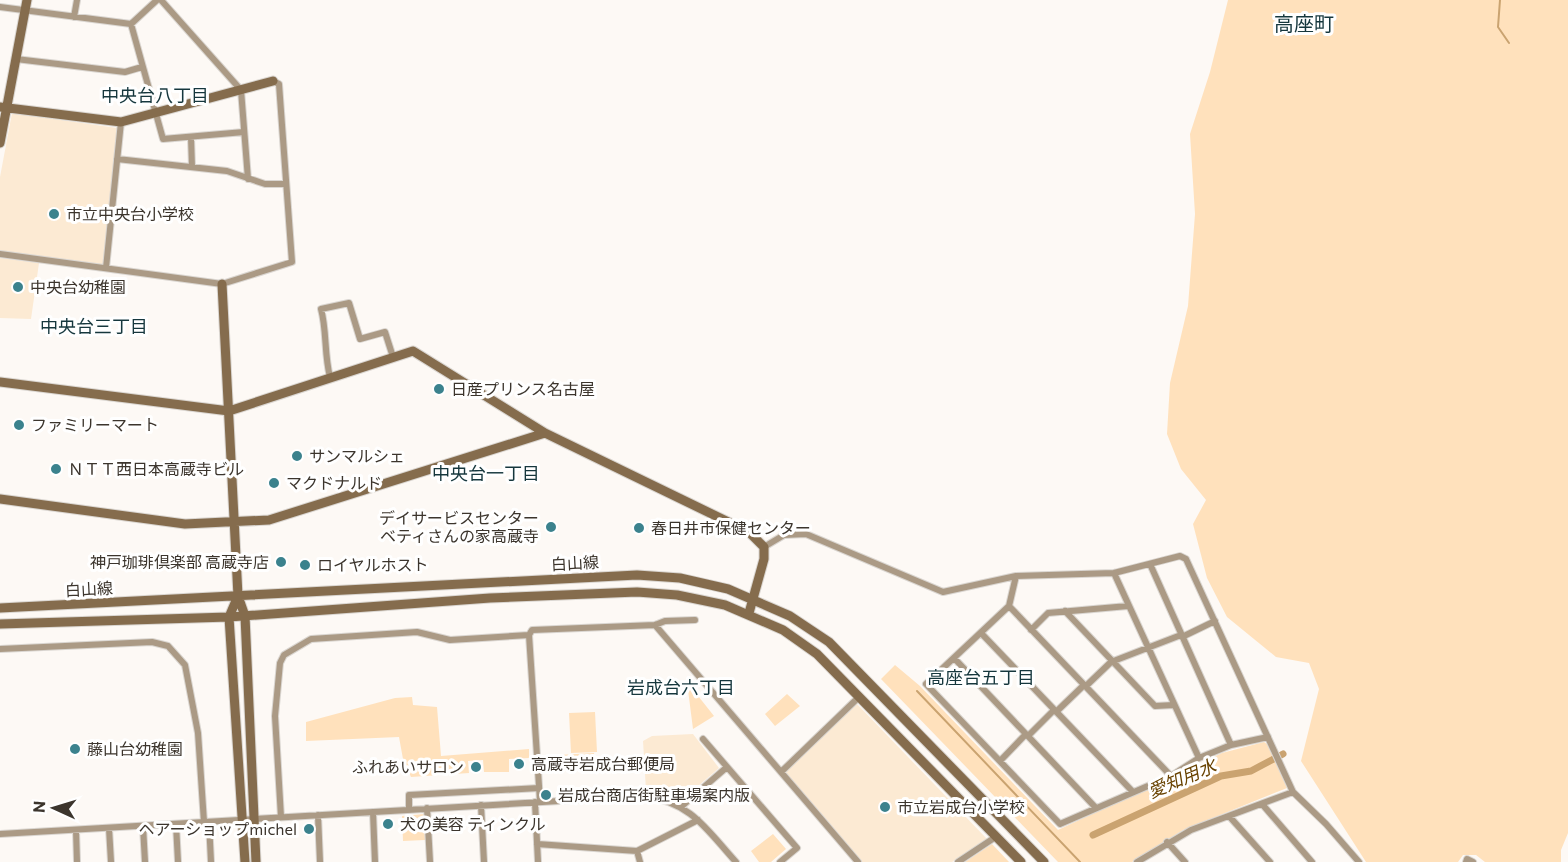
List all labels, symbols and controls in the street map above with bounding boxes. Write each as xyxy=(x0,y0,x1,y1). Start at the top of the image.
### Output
district label: 高座町 xyxy=(1274,11,1334,35)
district label: 中央台八丁目 xyxy=(101,84,209,106)
place label: 市立中央台小学校 xyxy=(66,204,194,223)
marker: 市立中央台小学校 xyxy=(47,207,61,221)
place label: 中央台幼稚園 xyxy=(30,277,126,296)
marker: 中央台幼稚園 xyxy=(11,280,25,294)
district label: 中央台三丁目 xyxy=(40,315,148,337)
place label: 日産プリンス名古屋 xyxy=(451,379,595,398)
marker: 日産プリンス名古屋 xyxy=(432,382,446,396)
place label: ファミリーマート xyxy=(31,415,159,434)
marker: ファミリーマート xyxy=(12,418,26,432)
place label: サンマルシェ xyxy=(309,446,405,465)
marker: サンマルシェ xyxy=(290,449,304,463)
place label: ＮＴＴ西日本高蔵寺ビル xyxy=(68,459,244,478)
marker: ＮＴＴ西日本高蔵寺ビル xyxy=(49,462,63,476)
district label: 中央台一丁目 xyxy=(432,462,540,484)
place label: マクドナルド xyxy=(286,473,382,492)
marker: マクドナルド xyxy=(267,476,281,490)
place label: デイサービスセンター ベティさんの家高蔵寺 xyxy=(379,508,539,545)
place label: 春日井市保健センター xyxy=(651,518,811,537)
marker: デイサービスセンター ベティさんの家高蔵寺 xyxy=(544,520,558,534)
marker: 春日井市保健センター xyxy=(632,521,646,535)
place label: 神戸珈琲倶楽部 高蔵寺店 xyxy=(90,552,269,571)
street label: 白山線 xyxy=(551,552,599,573)
marker: 神戸珈琲倶楽部 高蔵寺店 xyxy=(274,555,288,569)
place label: ロイヤルホスト xyxy=(317,555,429,574)
marker: ロイヤルホスト xyxy=(298,558,312,572)
street label: 白山線 xyxy=(65,578,113,599)
district label: 高座台五丁目 xyxy=(927,666,1035,688)
district label: 岩成台六丁目 xyxy=(627,676,735,698)
place label: 藤山台幼稚園 xyxy=(87,739,183,758)
marker: 藤山台幼稚園 xyxy=(68,742,82,756)
water label: 愛知用水 xyxy=(1144,753,1221,802)
place label: 高蔵寺岩成台郵便局 xyxy=(531,754,675,773)
place label: ふれあいサロン xyxy=(352,757,464,776)
marker: 高蔵寺岩成台郵便局 xyxy=(512,757,526,771)
marker: ふれあいサロン xyxy=(469,760,483,774)
north arrow xyxy=(24,778,84,838)
place label: 岩成台商店街駐車場案内版 xyxy=(558,785,750,804)
marker: 岩成台商店街駐車場案内版 xyxy=(539,788,553,802)
place label: 市立岩成台小学校 xyxy=(897,797,1025,816)
text: N xyxy=(29,800,48,814)
marker: 市立岩成台小学校 xyxy=(878,800,892,814)
place label: 犬の美容 ティンクル xyxy=(400,814,546,833)
marker: 犬の美容 ティンクル xyxy=(381,817,395,831)
place label: ヘアーショップmichel xyxy=(139,819,297,838)
marker: ヘアーショップmichel xyxy=(302,822,316,836)

